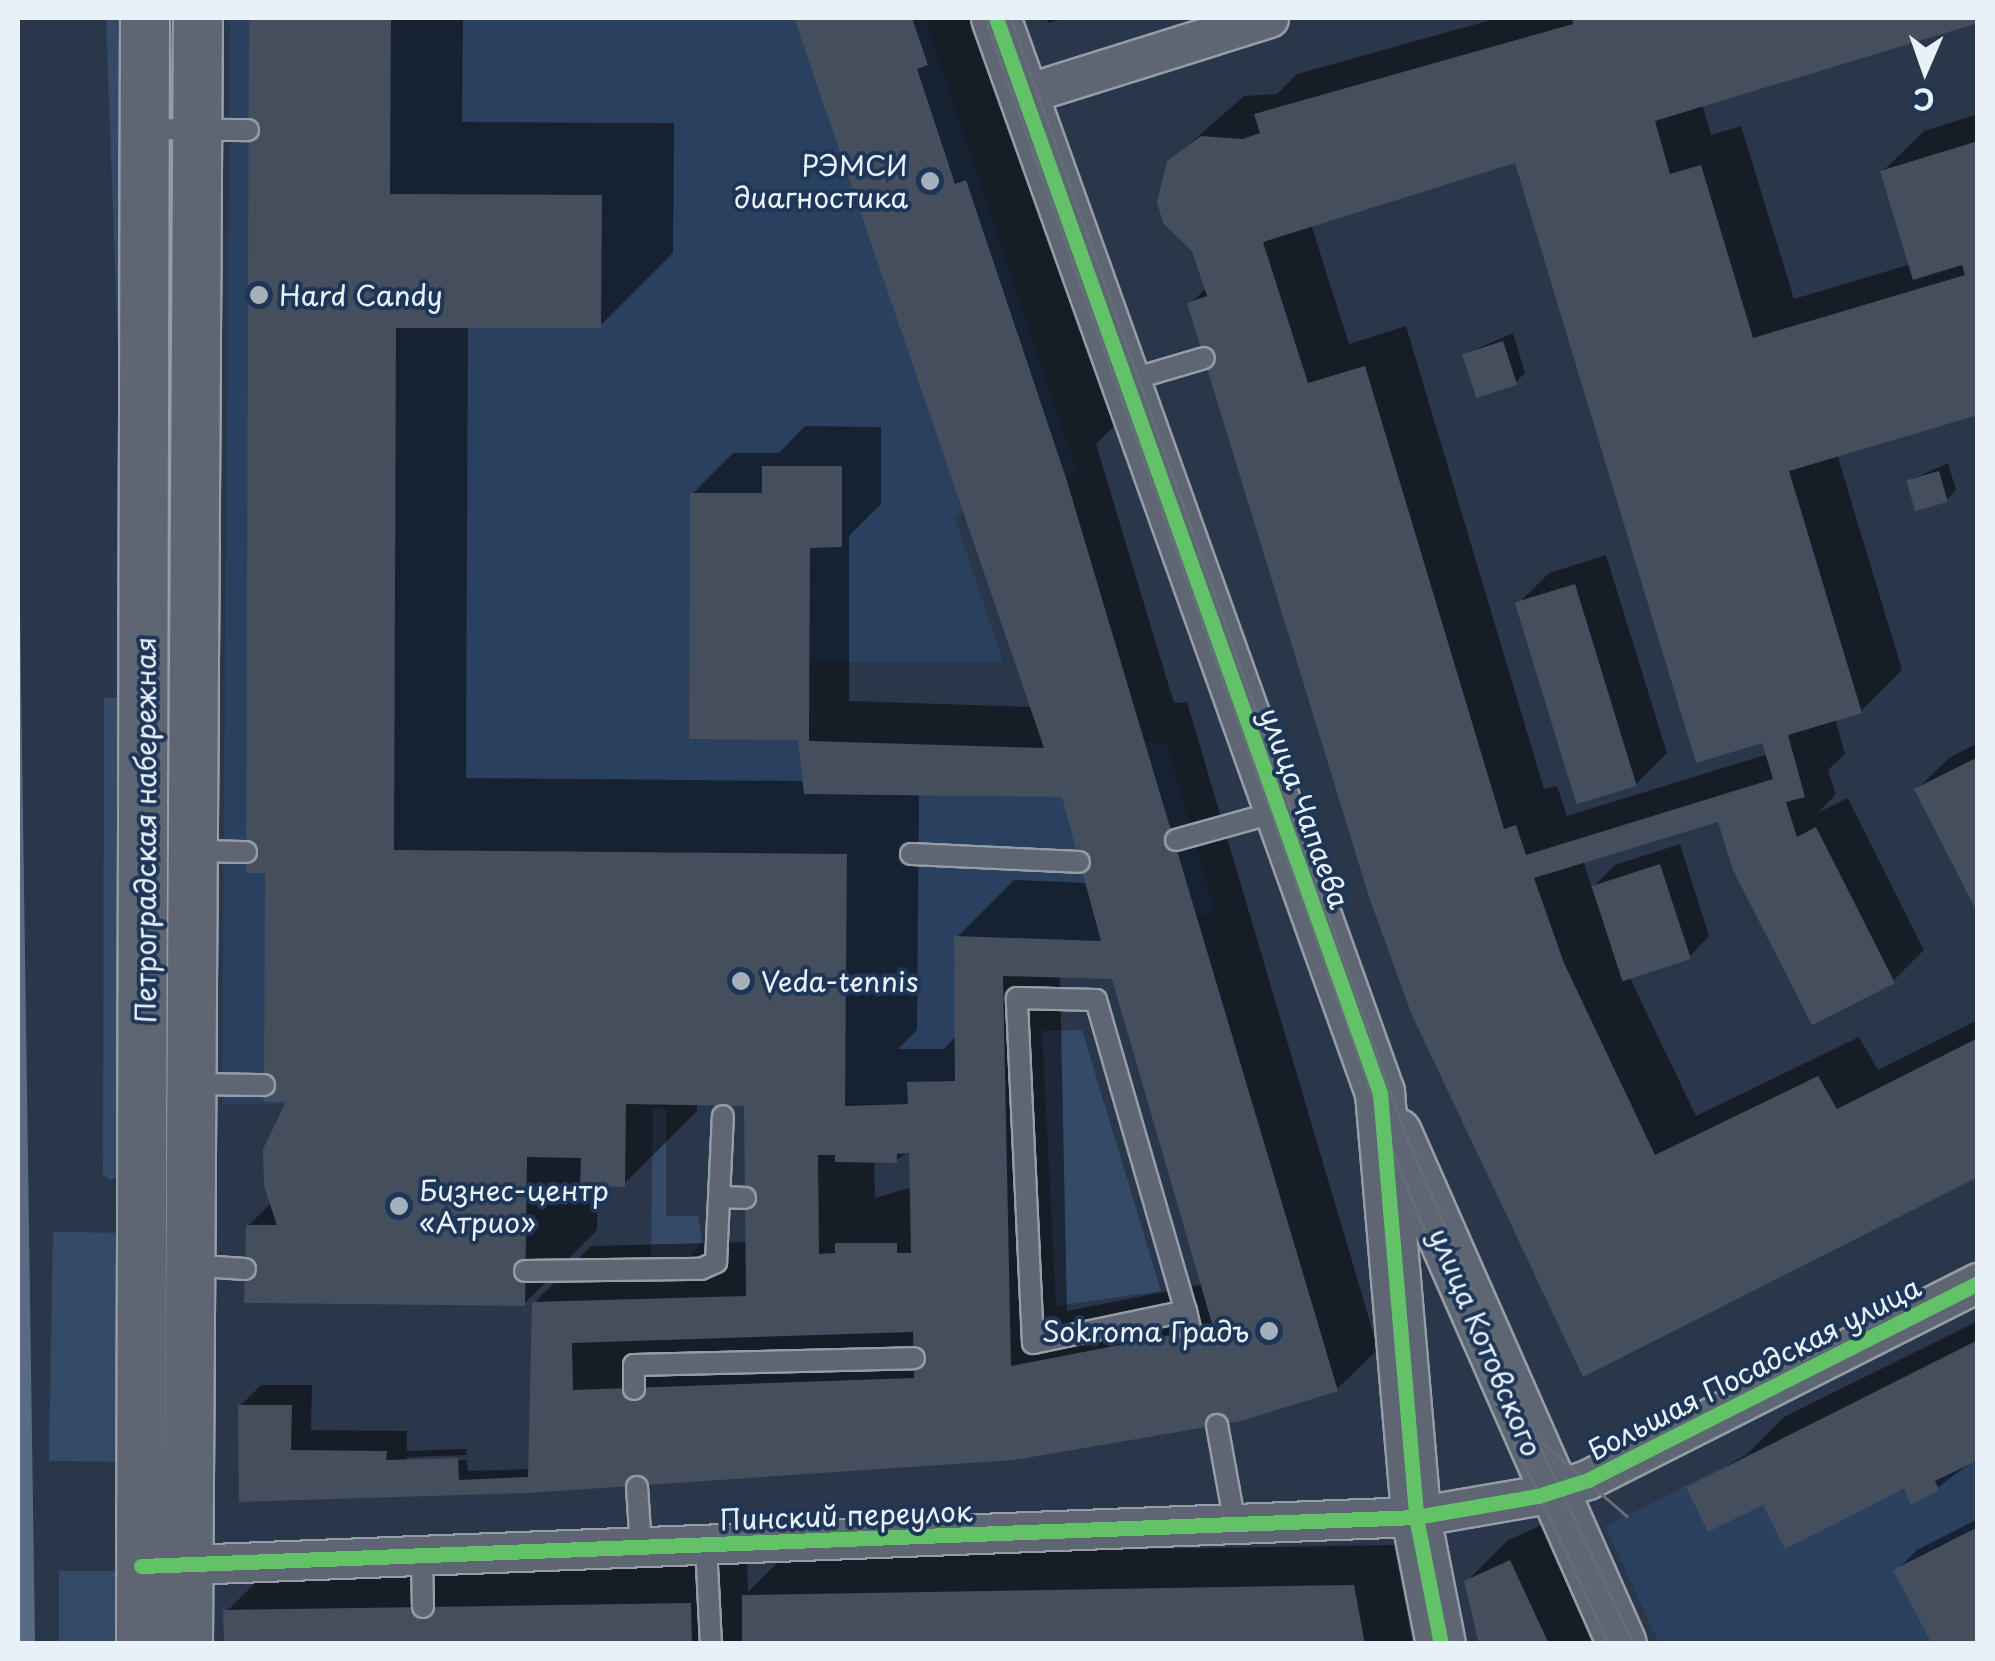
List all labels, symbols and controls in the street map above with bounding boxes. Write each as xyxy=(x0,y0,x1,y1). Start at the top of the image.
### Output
north arrow xyxy=(1875,20,1975,120)
text: С xyxy=(1913,79,1935,122)
place label: РЭМСИ диагностика xyxy=(734,148,908,214)
marker: РЭМСИ диагностика xyxy=(917,168,943,194)
place label: Hard Candy xyxy=(279,278,444,312)
marker: Hard Candy xyxy=(248,284,270,306)
street label: Петроградская набережная xyxy=(128,637,162,1023)
street label: улица Чапаева xyxy=(1253,703,1357,913)
place label: Veda-tennis xyxy=(761,964,918,998)
marker: Veda-tennis xyxy=(730,970,752,992)
place label: Бизнес-центр «Атрио» xyxy=(419,1173,609,1239)
marker: Бизнес-центр «Атрио» xyxy=(388,1195,410,1217)
street label: улица Котовского xyxy=(1422,1222,1550,1462)
street label: Большая Посадская улица xyxy=(1581,1269,1927,1467)
place label: Sokroma Градъ xyxy=(1041,1314,1249,1348)
marker: Sokroma Градъ xyxy=(1258,1320,1280,1342)
street label: Пинский переулок xyxy=(719,1494,973,1536)

